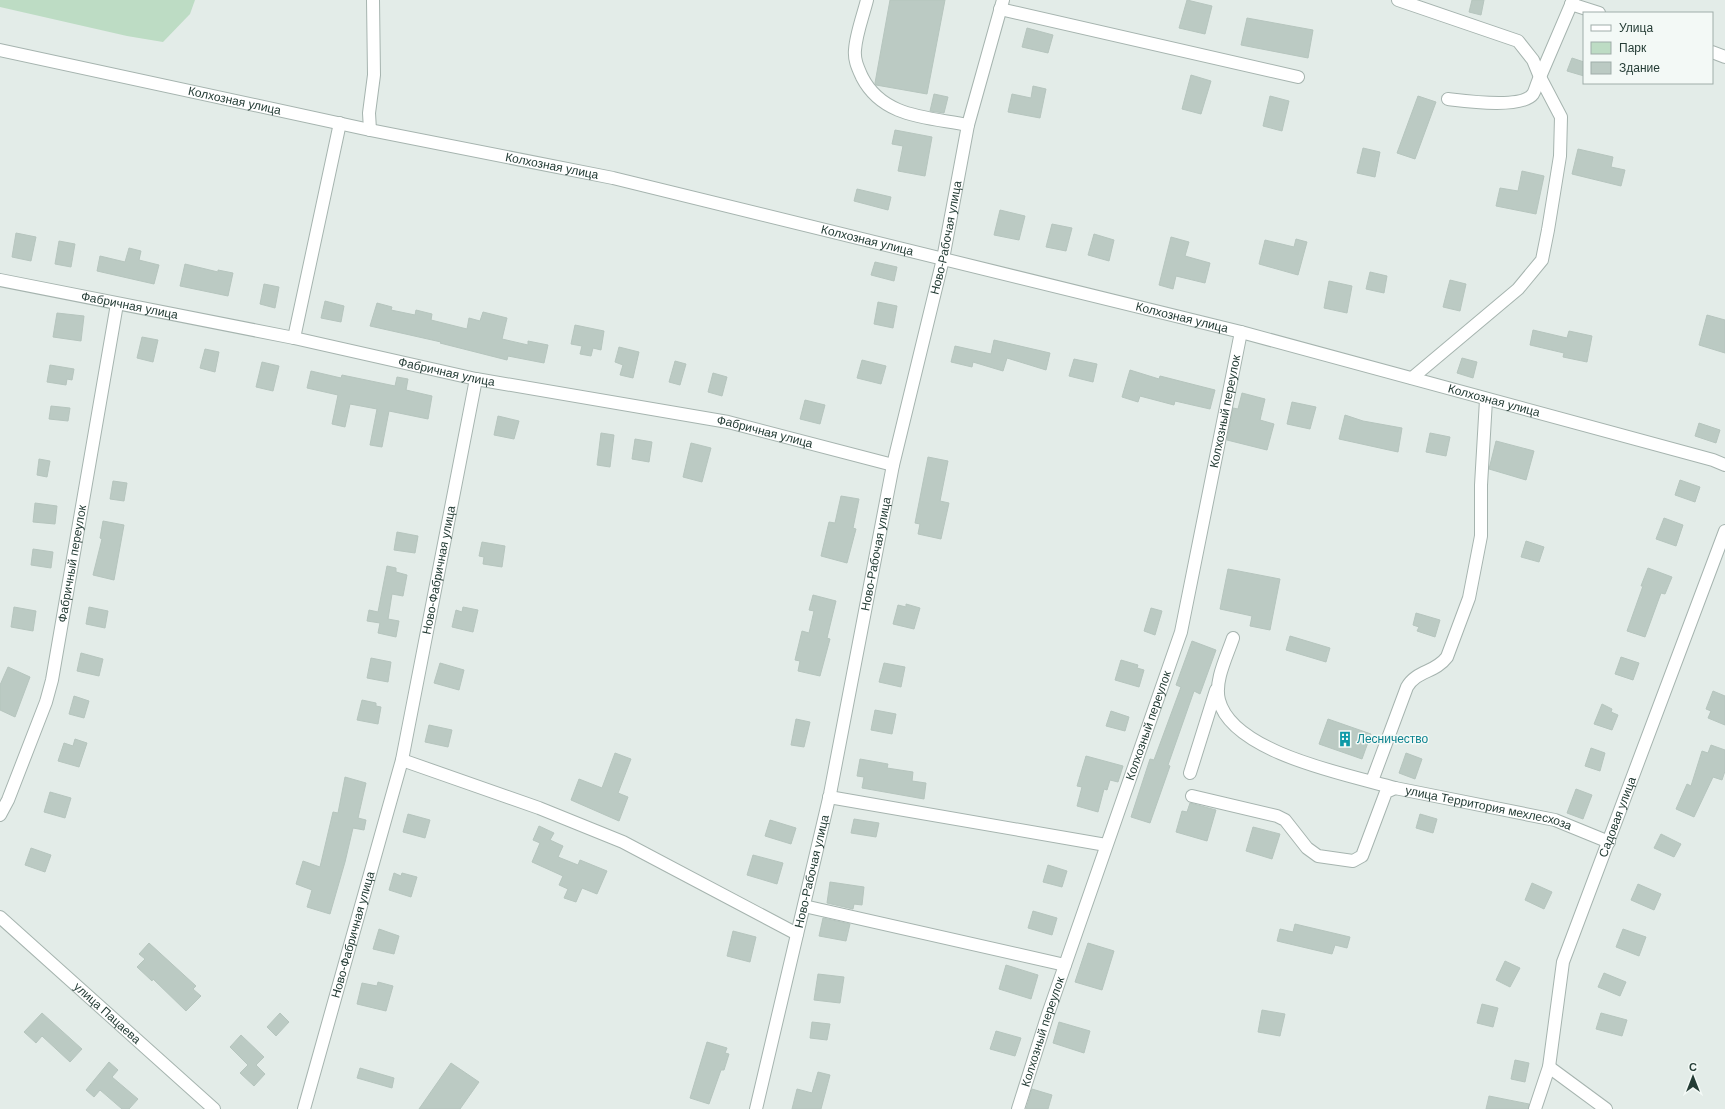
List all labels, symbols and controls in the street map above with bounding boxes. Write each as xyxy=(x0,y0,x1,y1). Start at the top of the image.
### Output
legend xyxy=(1583,12,1713,84)
text: Улица xyxy=(1619,21,1653,35)
text: Парк xyxy=(1619,41,1647,55)
text: Здание xyxy=(1619,61,1660,75)
street label: Колхозная улица xyxy=(187,84,283,118)
street label: Колхозная улица xyxy=(504,150,600,182)
street label: Ново-Рабочая улица xyxy=(928,179,964,296)
street label: Колхозная улица xyxy=(820,222,915,258)
street label: Фабричная улица xyxy=(80,289,180,322)
street label: Колхозная улица xyxy=(1134,299,1230,336)
street label: Колхозный переулок xyxy=(1207,353,1243,469)
street label: Фабричная улица xyxy=(397,355,496,389)
street label: Колхозная улица xyxy=(1447,381,1542,420)
street label: Фабричная улица xyxy=(716,413,815,451)
street label: Ново-Рабочая улица xyxy=(858,495,894,612)
street label: Фабричный переулок xyxy=(55,503,89,623)
street label: Ново-Фабричная улица xyxy=(420,504,458,636)
street label: Колхозный переулок xyxy=(1123,668,1174,782)
building icon: Лесничество xyxy=(1336,730,1354,748)
place label: Лесничество xyxy=(1357,732,1429,746)
street label: Садовая улица xyxy=(1596,775,1639,859)
street label: улица Территория мехлесхоза xyxy=(1404,783,1574,833)
street label: Ново-Рабочая улица xyxy=(792,813,832,929)
street label: Ново-Фабричная улица xyxy=(329,870,377,1000)
street label: Колхозный переулок xyxy=(1018,974,1068,1089)
street label: улица Пацаева xyxy=(71,980,144,1047)
north arrow xyxy=(1673,1057,1713,1097)
text: С xyxy=(1689,1061,1697,1073)

